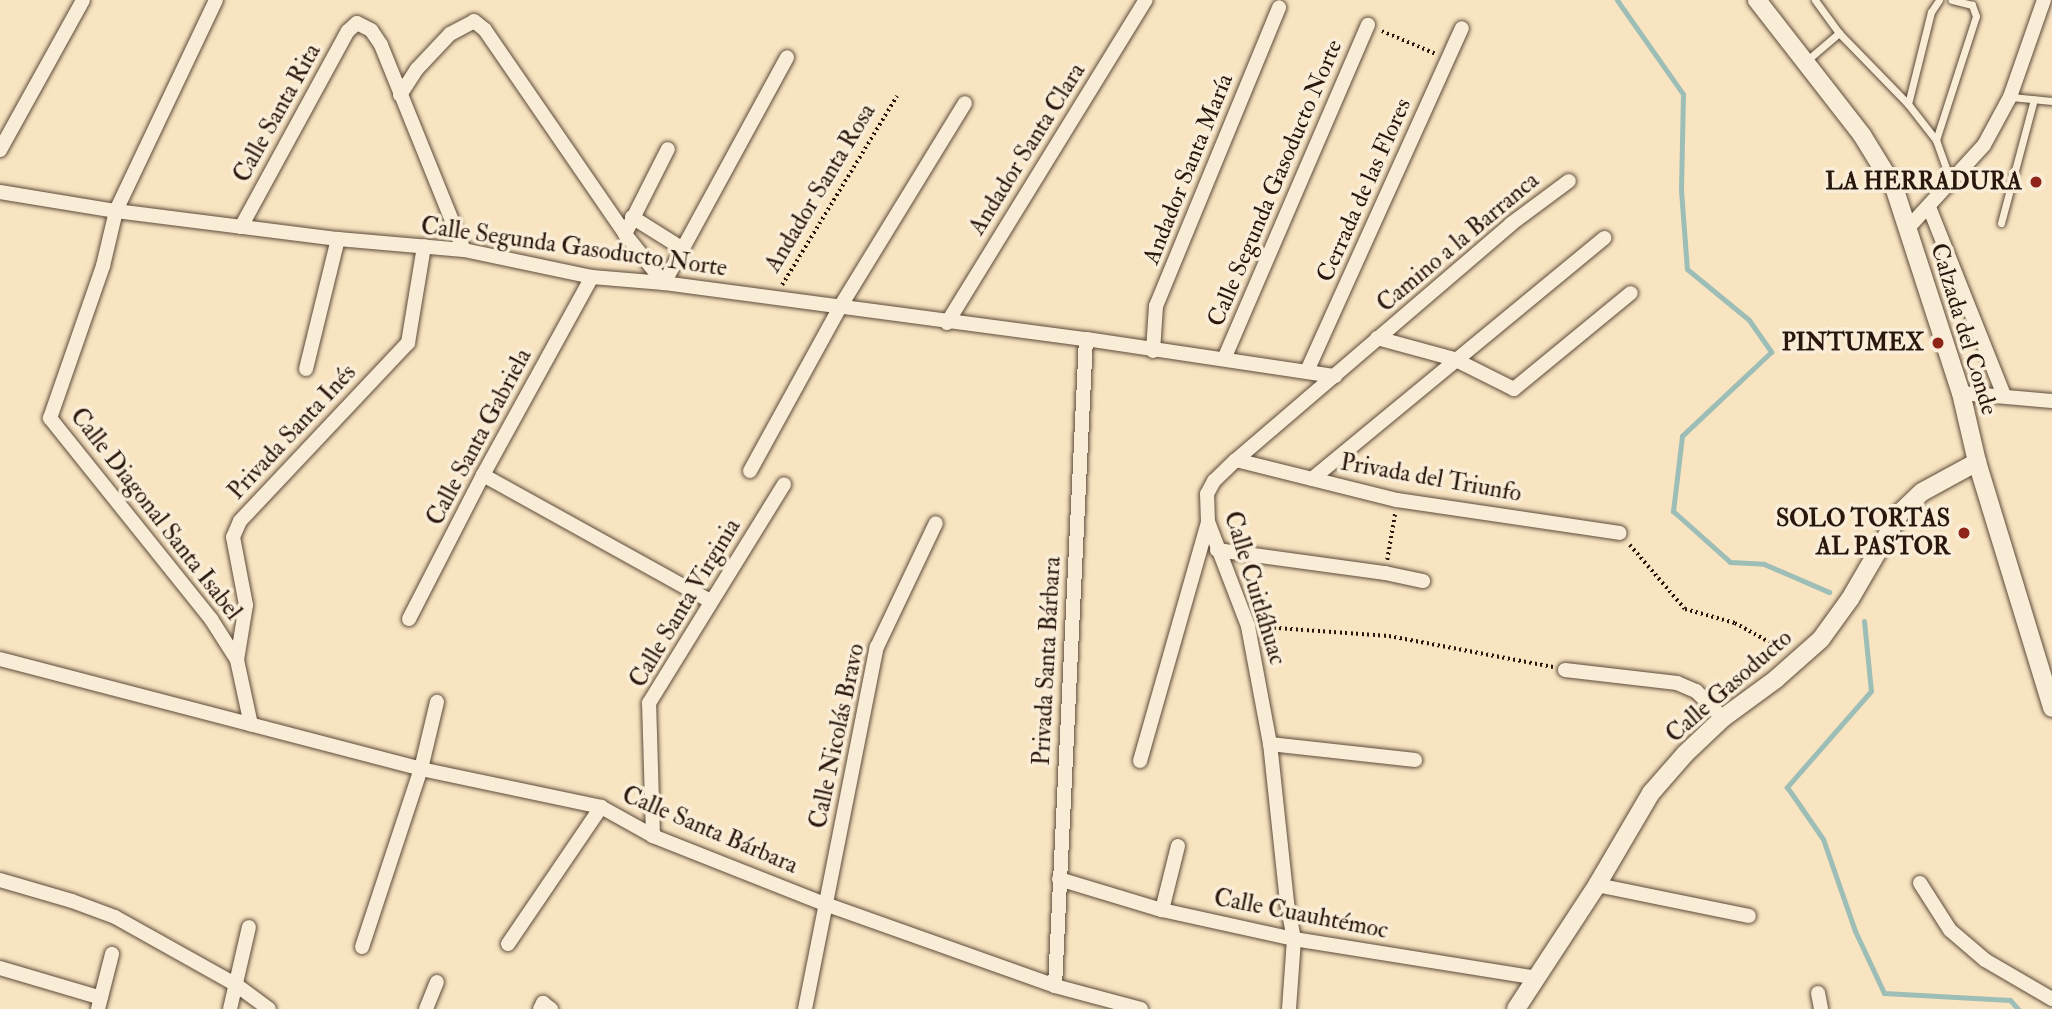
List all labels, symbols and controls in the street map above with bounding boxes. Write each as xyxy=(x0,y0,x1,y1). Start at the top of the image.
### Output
street label: Calle Segunda Gasoducto Norte xyxy=(1201,35,1349,331)
street label: Calle Santa Rita xyxy=(227,39,327,187)
street label: Andador Santa Clara xyxy=(963,58,1091,240)
street label: Andador Santa María xyxy=(1137,70,1239,268)
street label: Cerrada de las Flores xyxy=(1311,94,1417,286)
street label: Andador Santa Rosa xyxy=(758,99,882,277)
street label: Camino a la Barranca xyxy=(1371,166,1545,318)
place label: LA HERRADURA xyxy=(1825,168,2022,196)
marker: LA HERRADURA xyxy=(2028,174,2044,190)
street label: Calle Segunda Gasoducto Norte xyxy=(419,211,729,283)
street label: Calzada del Conde xyxy=(1924,240,2004,418)
place label: PINTUMEX xyxy=(1782,329,1924,357)
marker: PINTUMEX xyxy=(1930,335,1946,351)
street label: Calle Santa Gabriela xyxy=(420,344,538,530)
street label: Privada Santa Inés xyxy=(222,358,362,506)
street label: Calle Diagonal Santa Isabel xyxy=(64,402,248,626)
street label: Privada del Triunfo xyxy=(1338,448,1524,508)
place label: SOLO TORTAS AL PASTOR xyxy=(1776,505,1950,561)
street label: Calle Cuitláhuac xyxy=(1218,508,1292,668)
street label: Calle Santa Virginia xyxy=(623,513,747,693)
marker: SOLO TORTAS AL PASTOR xyxy=(1956,525,1972,541)
street label: Privada Santa Bárbara xyxy=(1027,556,1067,766)
street label: Calle Gasoducto xyxy=(1660,623,1798,749)
street label: Calle Nicolás Bravo xyxy=(803,641,871,831)
street label: Calle Santa Bárbara xyxy=(618,780,802,880)
street label: Calle Cuauhtémoc xyxy=(1212,883,1390,945)

